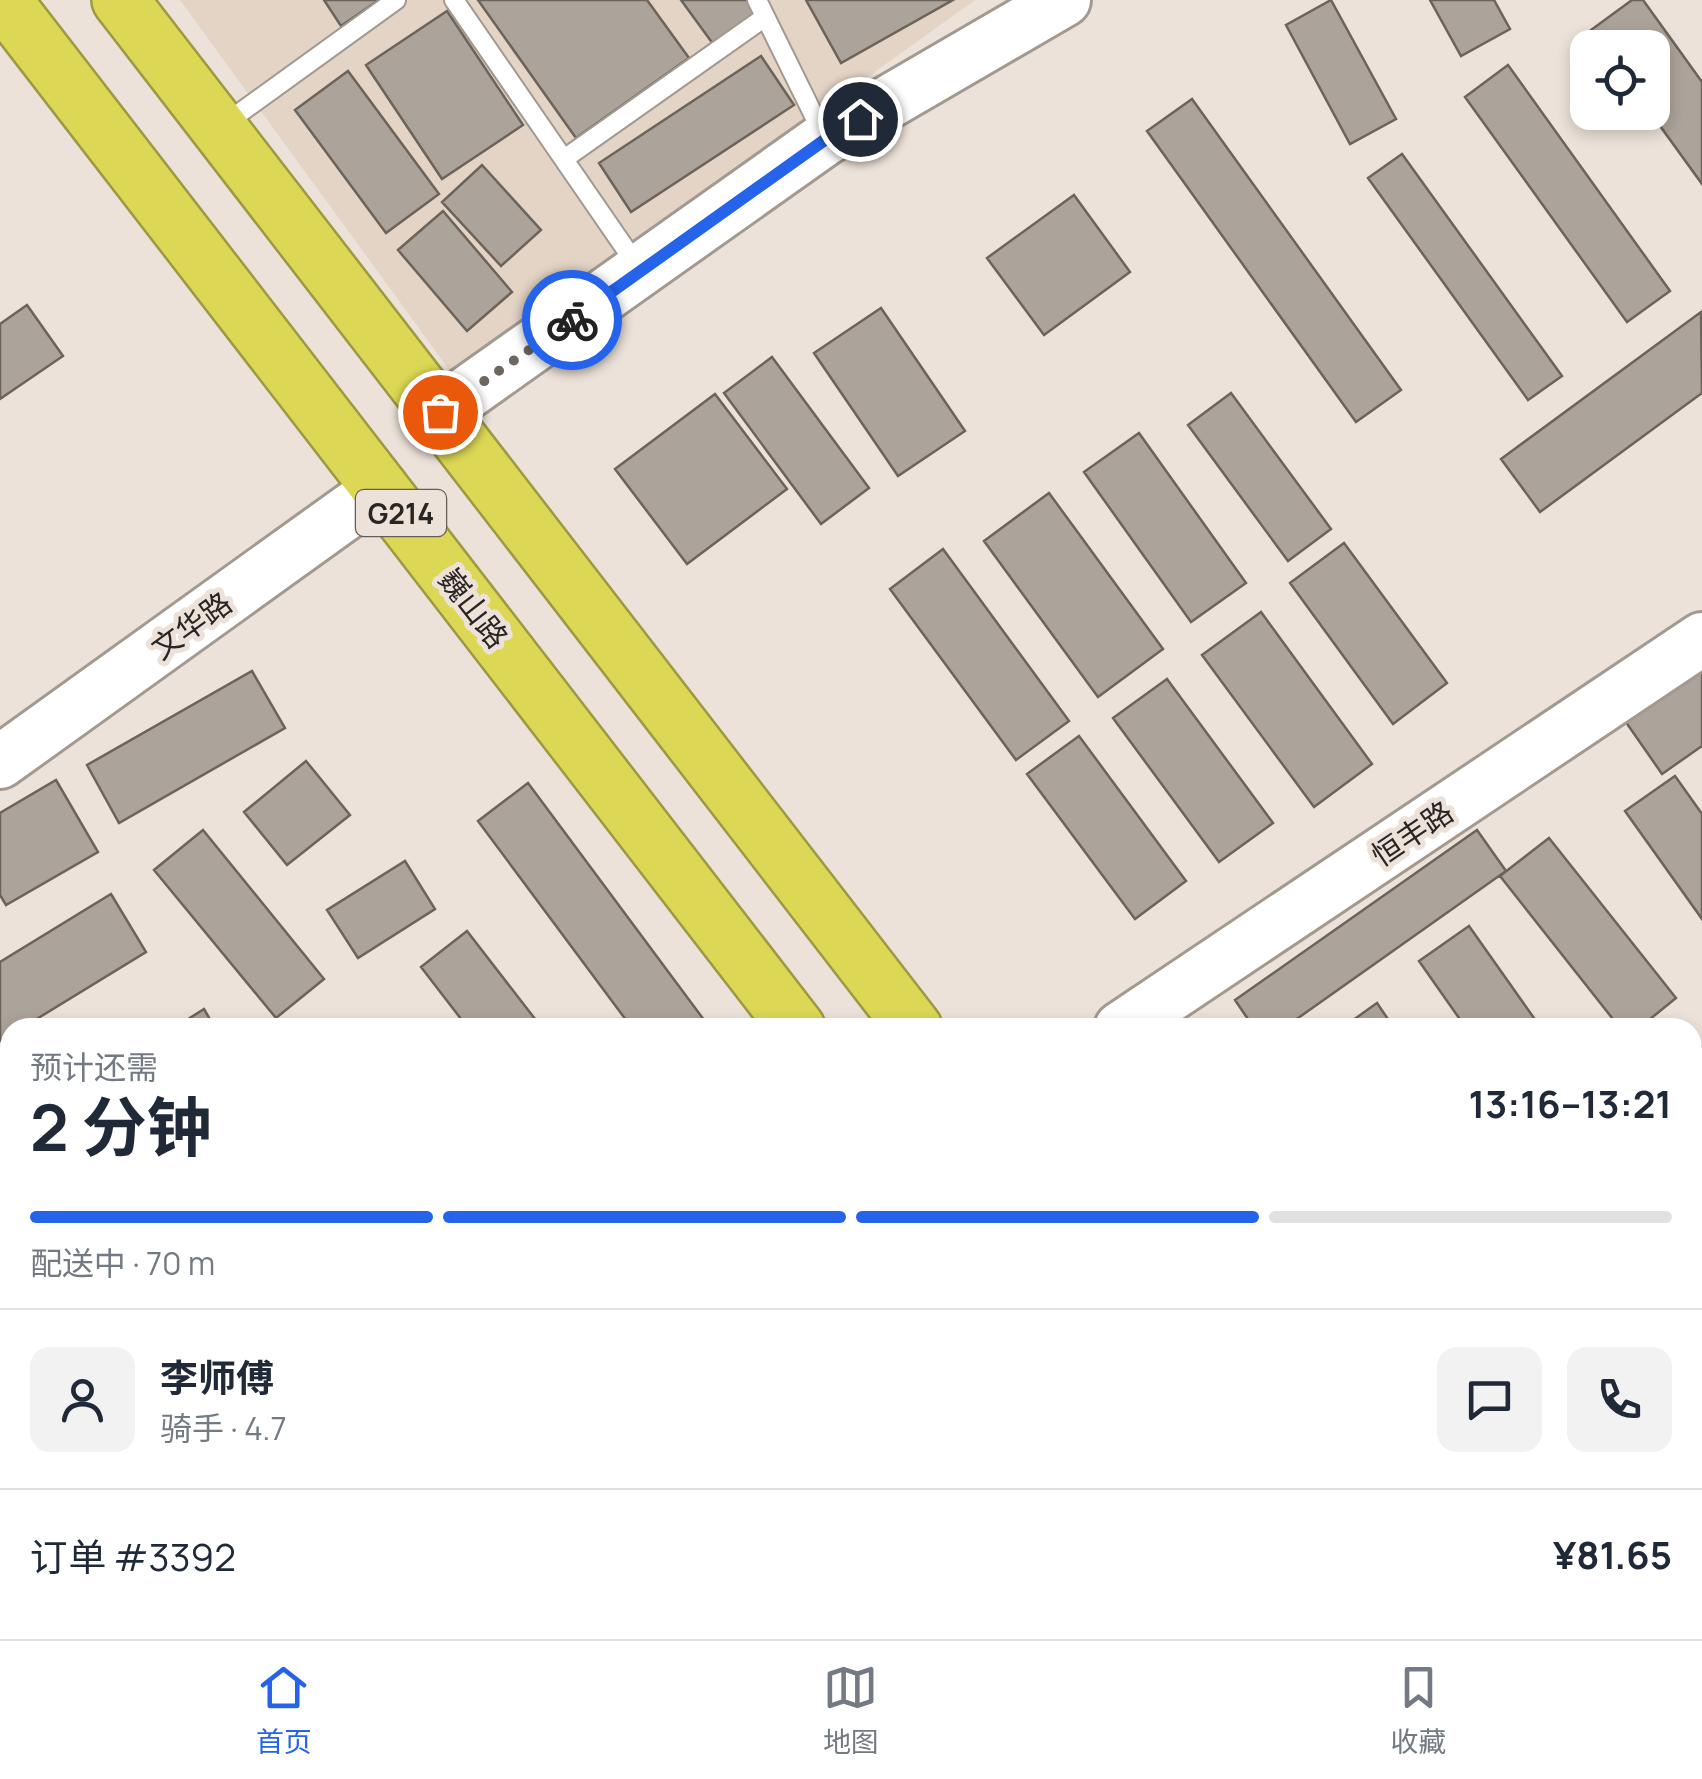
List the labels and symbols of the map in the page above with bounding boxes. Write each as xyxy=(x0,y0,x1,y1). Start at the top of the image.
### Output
pin xyxy=(818,77,903,162)
courier xyxy=(522,270,622,370)
pin xyxy=(398,370,483,455)
road number: G214 xyxy=(356,490,446,536)
street label: 巍山路 xyxy=(430,560,518,656)
street label: 文华路 xyxy=(143,582,239,668)
street label: 恒丰路 xyxy=(1363,791,1461,875)

